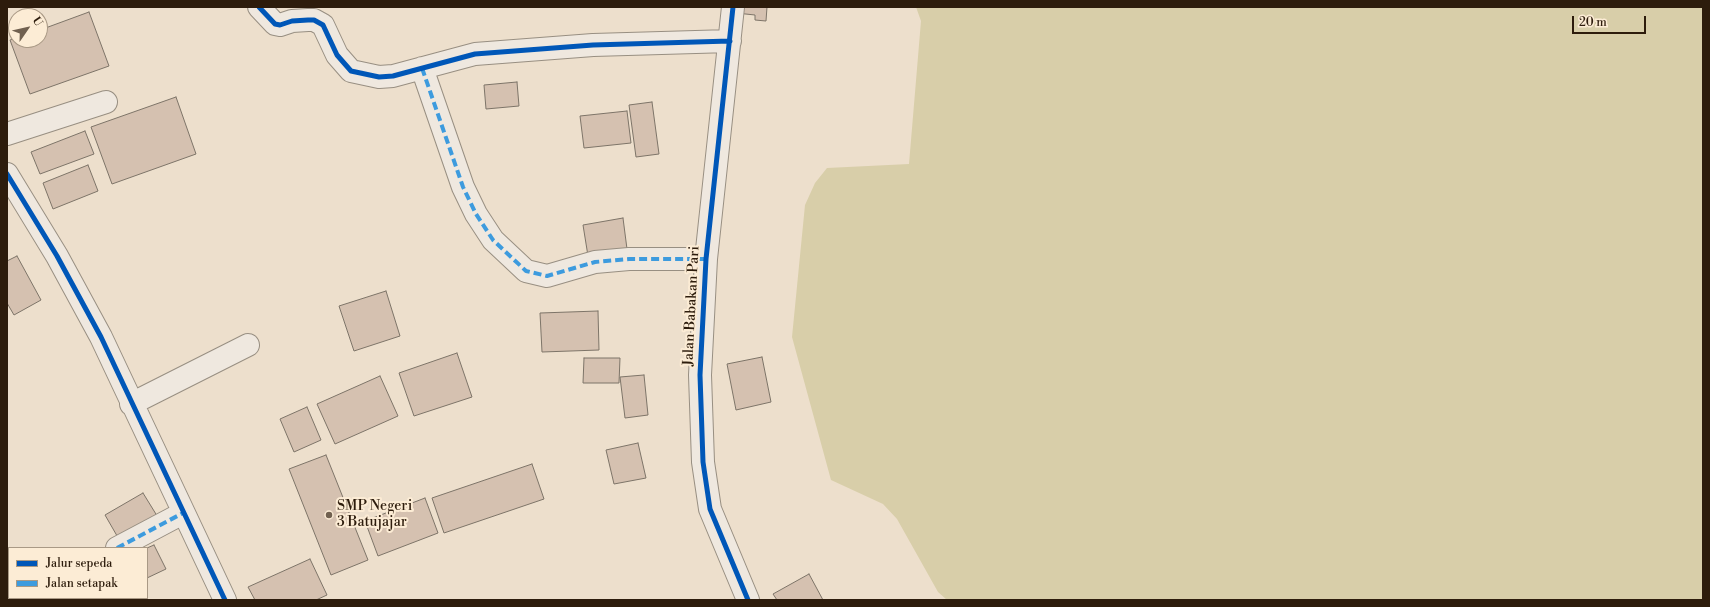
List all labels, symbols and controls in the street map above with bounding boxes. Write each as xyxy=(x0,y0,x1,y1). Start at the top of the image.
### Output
north arrow xyxy=(8,8,48,48)
scale bar xyxy=(1574,8,1648,34)
text: U xyxy=(29,14,45,29)
text: 20 m xyxy=(1579,15,1607,30)
street label: Jalan Babakan Pari xyxy=(680,245,704,367)
place label: SMP Negeri 3 Batujajar xyxy=(337,499,412,532)
marker: SMP Negeri 3 Batujajar xyxy=(324,510,334,520)
legend xyxy=(8,547,148,599)
text: Jalur sepeda xyxy=(46,556,112,571)
text: Jalan setapak xyxy=(46,576,118,591)

